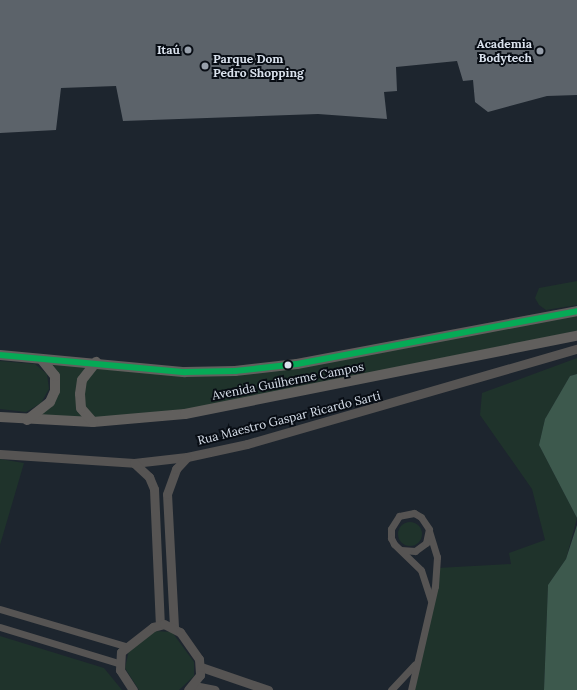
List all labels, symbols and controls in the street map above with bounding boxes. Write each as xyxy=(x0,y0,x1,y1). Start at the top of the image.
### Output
place label: Academia Bodytech xyxy=(477,37,532,65)
place label: Itaú xyxy=(157,43,180,57)
marker: Itaú xyxy=(183,45,193,55)
marker: Academia Bodytech xyxy=(535,46,545,56)
place label: Parque Dom Pedro Shopping xyxy=(213,52,304,80)
marker: Parque Dom Pedro Shopping xyxy=(200,61,210,71)
street label: Avenida Guilherme Campos xyxy=(211,359,365,403)
unlabelled marker xyxy=(283,360,293,370)
street label: Rua Maestro Gaspar Ricardo Sarti xyxy=(196,388,382,448)

